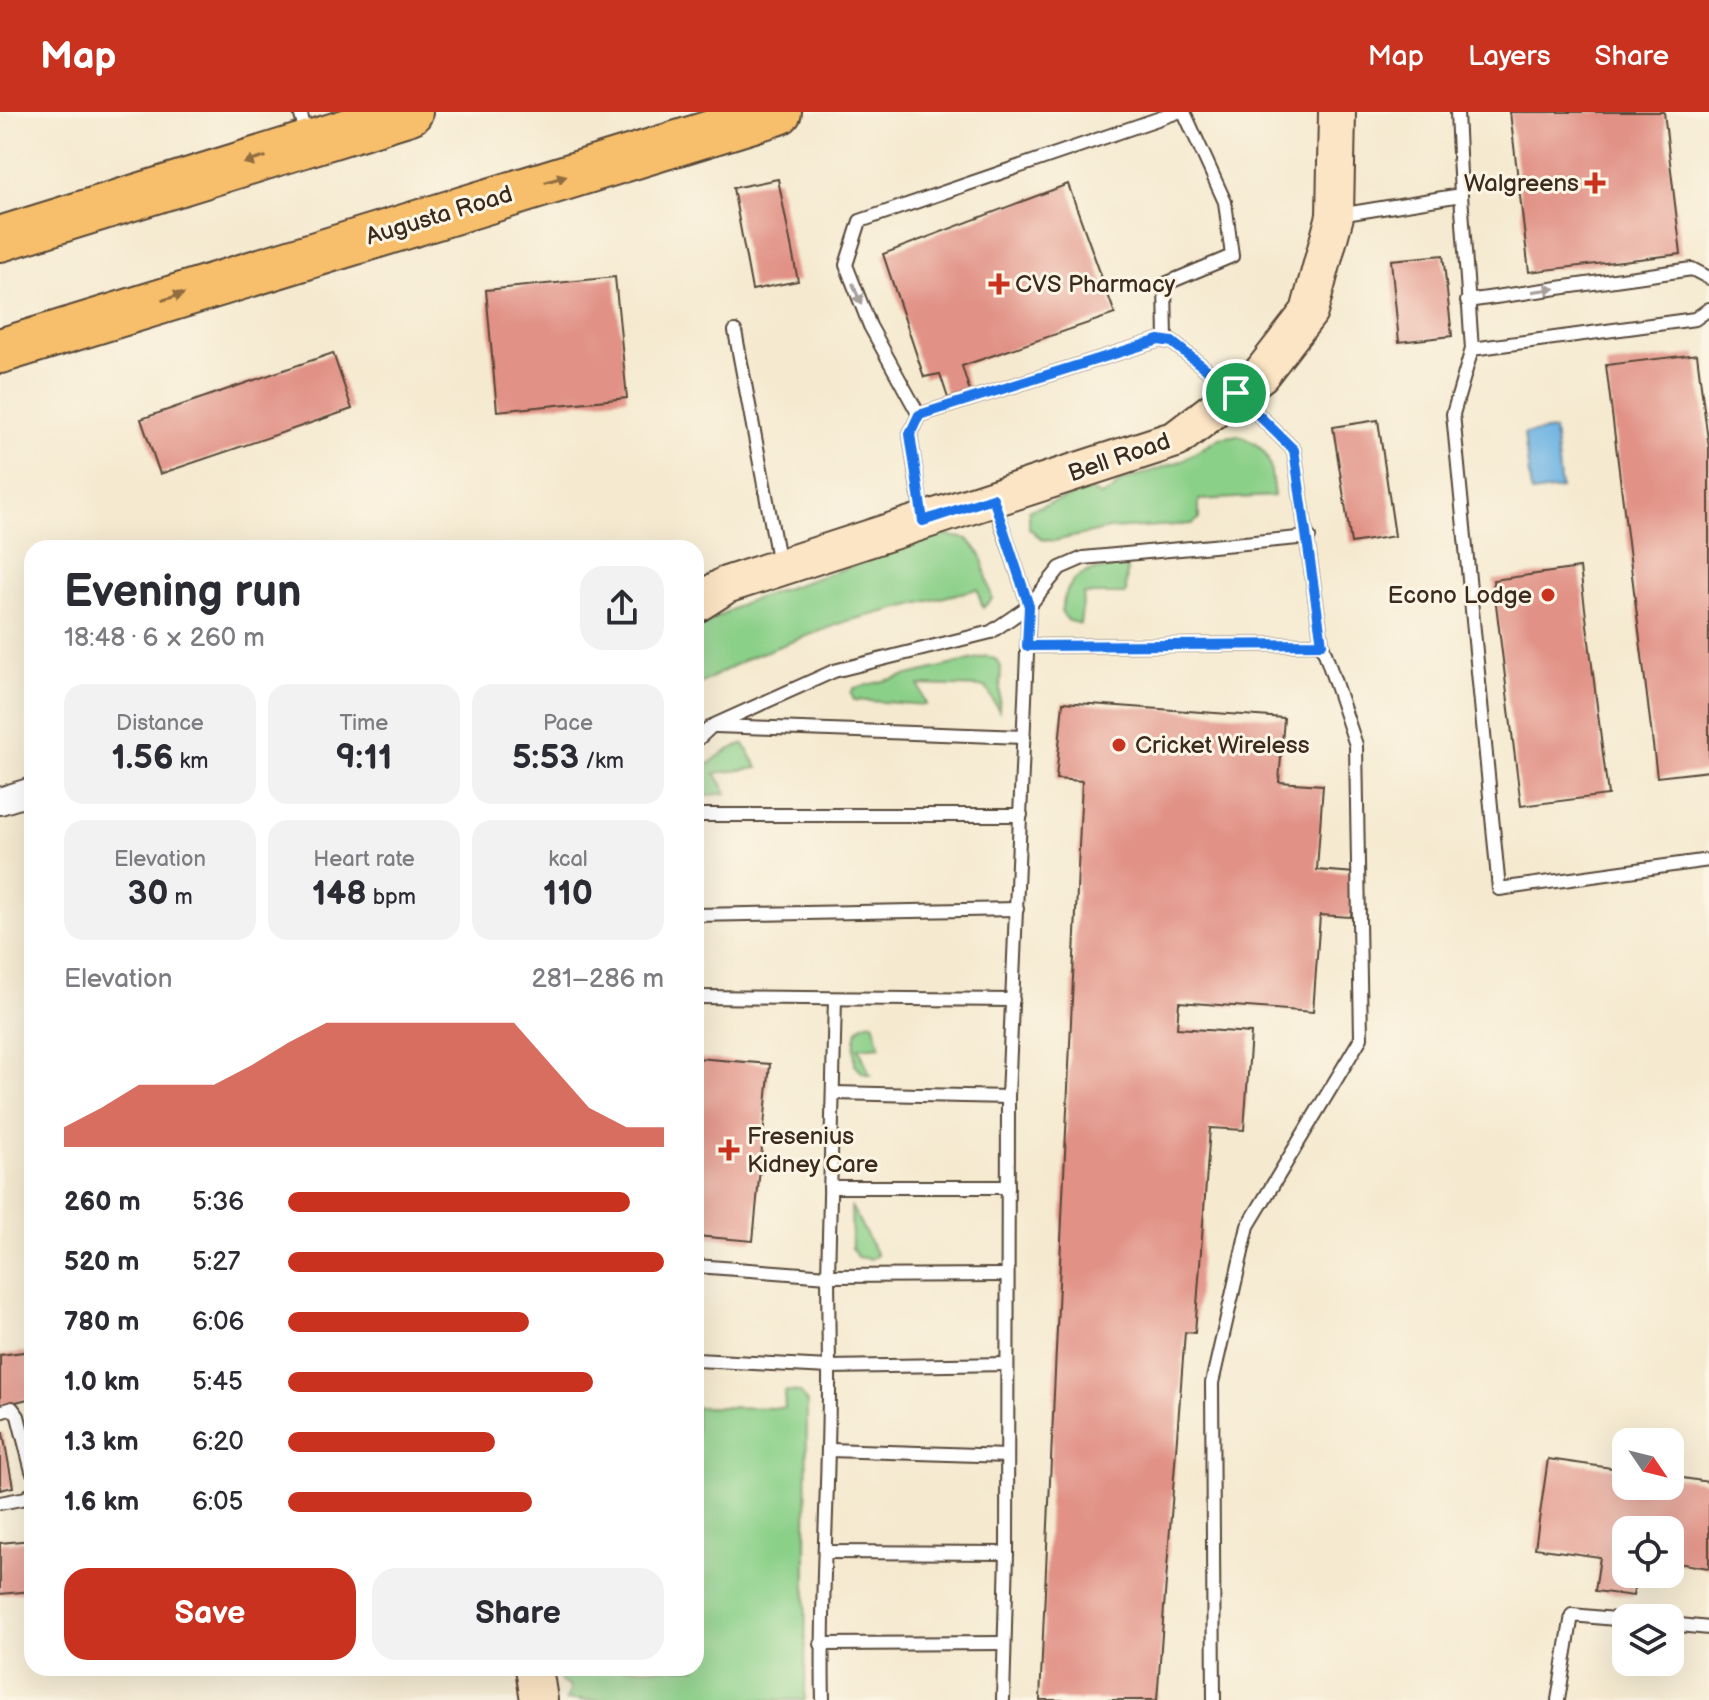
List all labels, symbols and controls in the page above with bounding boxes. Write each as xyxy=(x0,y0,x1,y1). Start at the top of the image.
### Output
text: Map xyxy=(40,34,116,79)
text: Map xyxy=(1368,40,1424,73)
text: Layers xyxy=(1468,40,1551,73)
text: Share xyxy=(1595,40,1669,73)
one-way arrow xyxy=(243,154,267,166)
place label: Walgreens xyxy=(1464,169,1579,198)
one-way arrow xyxy=(544,172,568,185)
marker: Walgreens xyxy=(1586,174,1604,192)
street label: Augusta Road xyxy=(362,179,516,252)
place label: CVS Pharmacy xyxy=(1015,270,1176,299)
marker: CVS Pharmacy xyxy=(990,275,1008,293)
one-way arrow xyxy=(851,282,864,306)
one-way arrow xyxy=(1532,283,1557,296)
one-way arrow xyxy=(162,290,186,302)
pin xyxy=(1202,359,1270,427)
icon: arrive xyxy=(1214,371,1258,415)
street label: Bell Road xyxy=(1064,427,1174,488)
text: Evening run xyxy=(64,566,301,619)
button: share xyxy=(580,566,664,650)
place label: Econo Lodge xyxy=(1388,581,1532,610)
marker: Econo Lodge xyxy=(1539,586,1557,604)
text: 18:48 · 6 × 260 m xyxy=(64,623,265,654)
text: Distance xyxy=(116,710,204,737)
text: Time xyxy=(340,710,388,737)
text: Pace xyxy=(543,710,593,737)
place label: Cricket Wireless xyxy=(1135,731,1310,760)
marker: Cricket Wireless xyxy=(1110,736,1128,754)
text: 1.56 xyxy=(112,737,174,778)
text: 9:11 xyxy=(336,737,392,778)
text: 5:53 xyxy=(512,737,579,778)
text: km xyxy=(174,748,208,775)
text: /km xyxy=(579,748,624,775)
text: Elevation xyxy=(114,846,206,873)
text: Heart rate xyxy=(313,846,415,873)
text: kcal xyxy=(548,846,588,873)
text: 30 xyxy=(127,873,168,914)
text: 148 xyxy=(312,873,367,914)
text: 110 xyxy=(543,873,593,914)
text: m xyxy=(168,884,193,911)
text: bpm xyxy=(367,884,416,911)
text: Elevation xyxy=(64,964,172,995)
text: 281–286 m xyxy=(531,964,664,995)
place label: Fresenius Kidney Care xyxy=(747,1122,878,1179)
marker: Fresenius Kidney Care xyxy=(718,1139,740,1161)
text: 260 m xyxy=(64,1187,141,1218)
text: 5:36 xyxy=(192,1187,244,1218)
text: 520 m xyxy=(64,1247,140,1278)
text: 5:27 xyxy=(192,1247,240,1278)
text: 780 m xyxy=(64,1307,139,1338)
text: 6:06 xyxy=(192,1307,244,1338)
text: 1.0 km xyxy=(64,1367,140,1398)
text: 5:45 xyxy=(192,1367,243,1398)
text: 1.3 km xyxy=(64,1427,139,1458)
text: 6:20 xyxy=(192,1427,244,1458)
north arrow xyxy=(1612,1428,1684,1500)
map controls xyxy=(1612,1428,1684,1676)
text: 1.6 km xyxy=(64,1487,139,1518)
text: 6:05 xyxy=(192,1487,243,1518)
button: locate xyxy=(1612,1516,1684,1588)
button: Save xyxy=(64,1568,356,1660)
button: Share xyxy=(372,1568,664,1660)
button: layers xyxy=(1612,1604,1684,1676)

